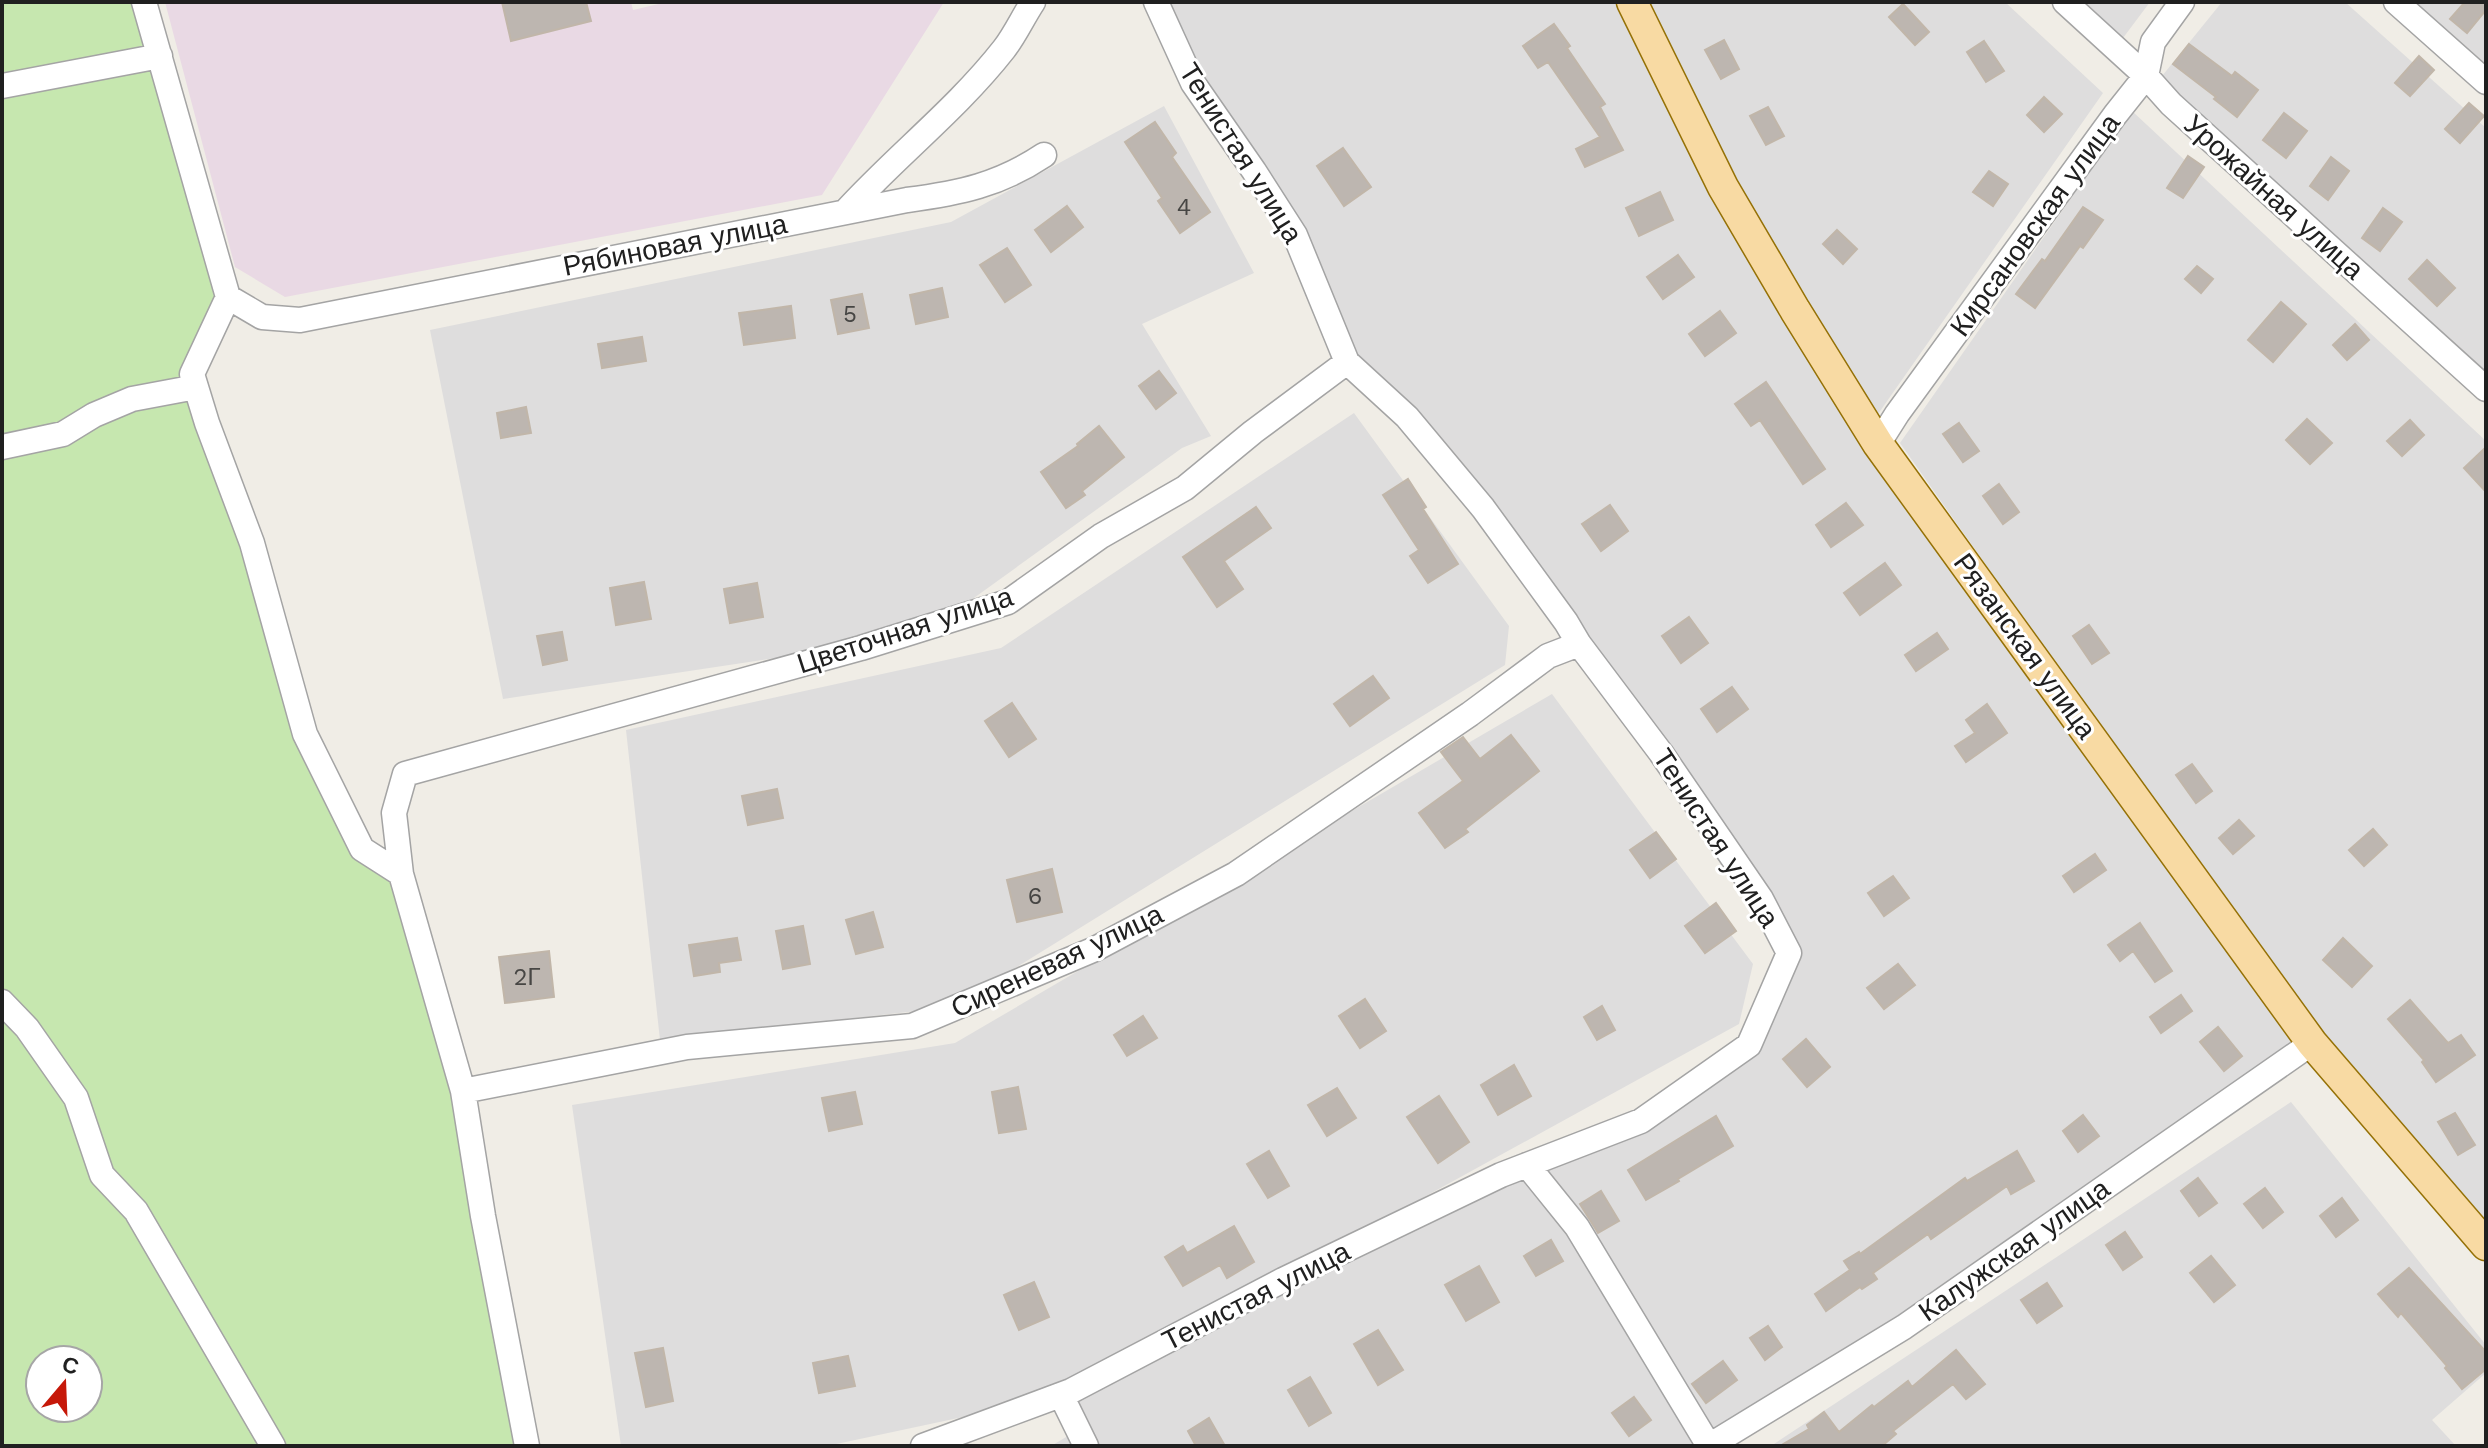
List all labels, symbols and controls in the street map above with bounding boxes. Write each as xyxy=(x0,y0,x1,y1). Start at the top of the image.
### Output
street label: Тенистая улица xyxy=(1172,57,1310,249)
street label: Кирсановская улица xyxy=(1943,107,2127,343)
street label: Урожайная улица xyxy=(2177,108,2371,287)
house number: 4 xyxy=(1177,193,1191,221)
street label: Рябиновая улица xyxy=(560,207,790,283)
house number: 5 xyxy=(843,300,857,328)
street label: Рязанская улица xyxy=(1947,547,2104,745)
street label: Цветочная улица xyxy=(793,579,1017,680)
street label: Тенистая улица xyxy=(1646,743,1786,934)
house number: 6 xyxy=(1028,882,1042,910)
street label: Сиреневая улица xyxy=(946,897,1169,1025)
house number: 2Г xyxy=(514,963,541,991)
street label: Калужская улица xyxy=(1912,1172,2116,1328)
street label: Тенистая улица xyxy=(1157,1234,1356,1357)
north arrow xyxy=(24,1344,104,1424)
text: С xyxy=(59,1351,82,1380)

